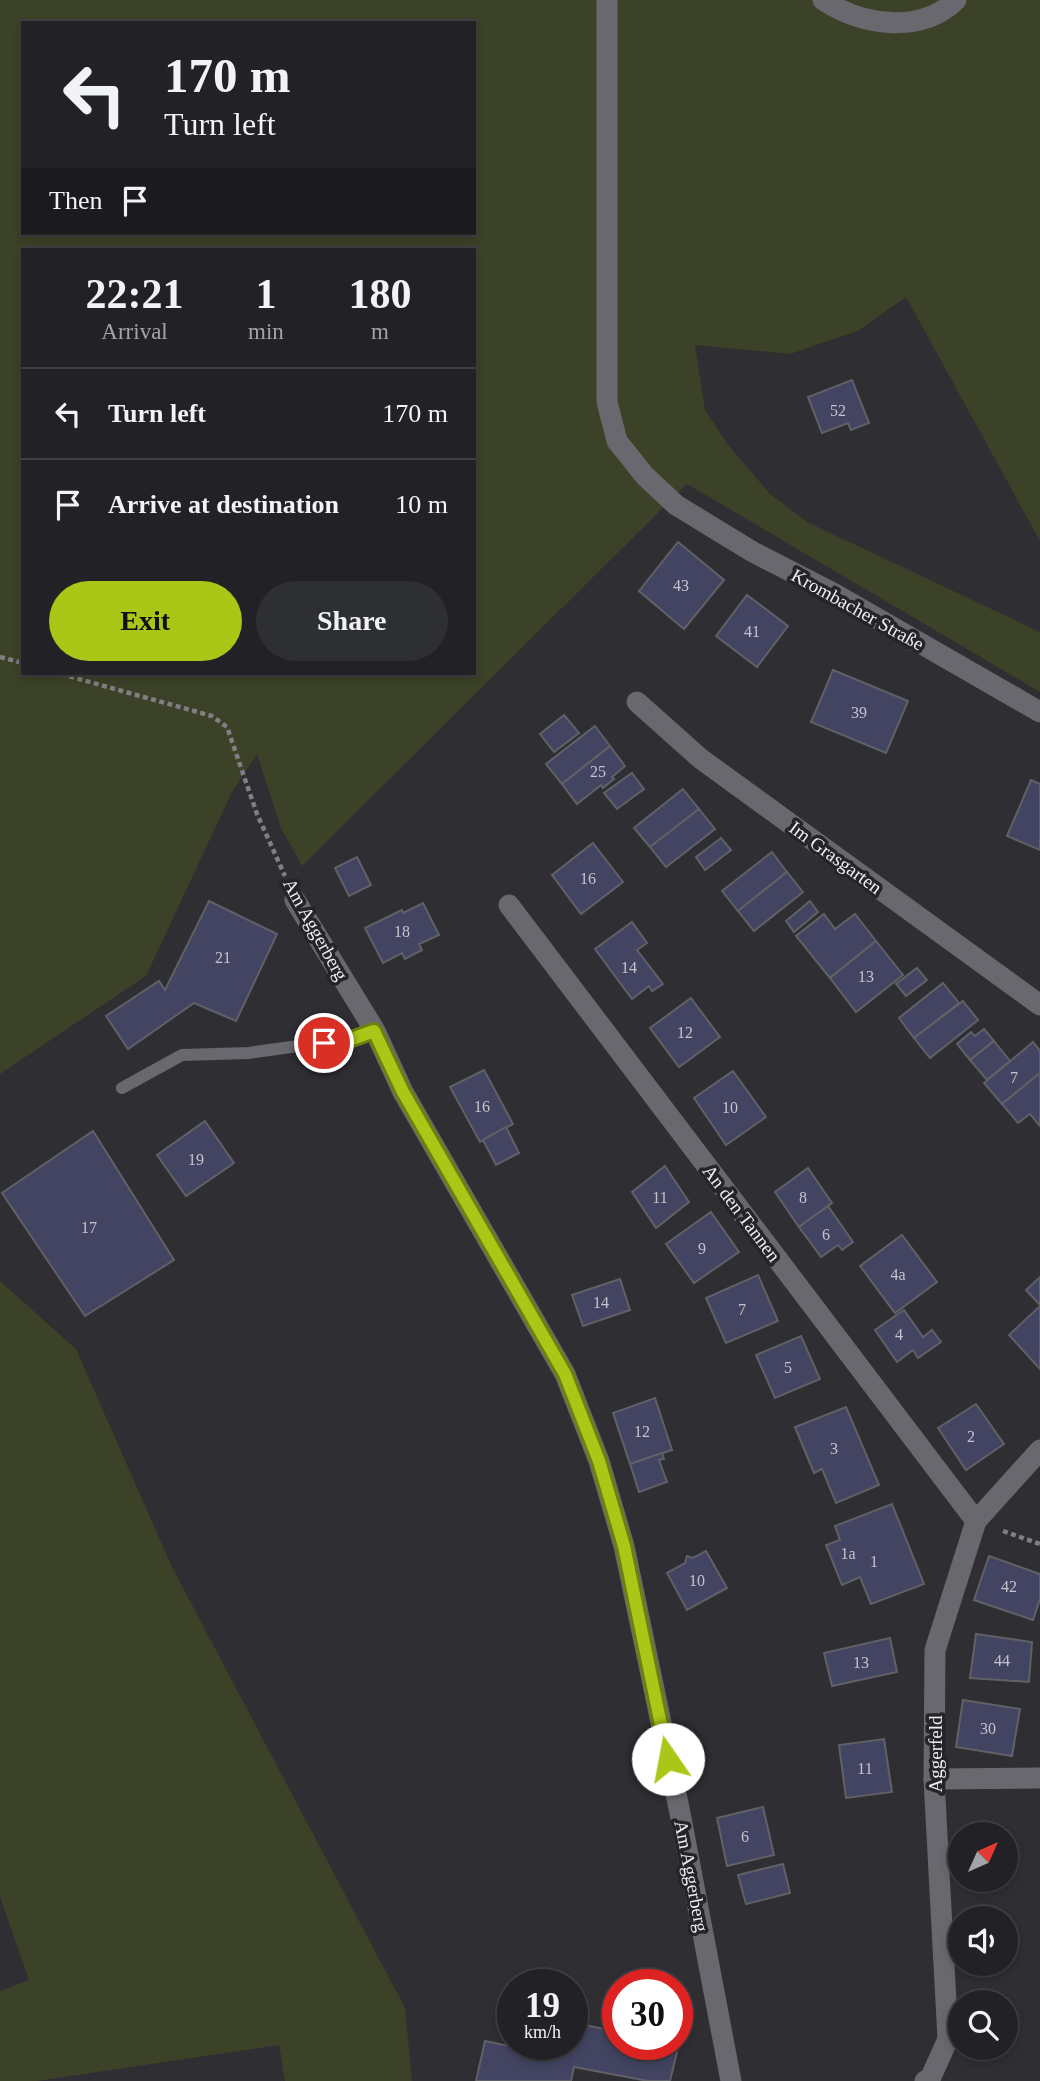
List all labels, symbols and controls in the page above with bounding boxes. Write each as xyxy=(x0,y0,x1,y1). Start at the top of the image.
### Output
text: 170 m xyxy=(164,48,291,103)
icon: left xyxy=(49,49,140,140)
text: Turn left xyxy=(164,106,276,142)
icon: arrive xyxy=(116,182,154,220)
text: Then xyxy=(49,186,102,215)
text: 22:21 xyxy=(86,271,184,317)
text: 1 xyxy=(255,271,276,317)
text: 180 xyxy=(348,271,411,317)
text: Arrival xyxy=(101,319,168,344)
text: min xyxy=(248,319,284,344)
text: m xyxy=(371,319,389,344)
icon: left xyxy=(49,395,87,433)
text: Turn left xyxy=(108,399,206,428)
text: 170 m xyxy=(382,399,448,428)
house number: 52 xyxy=(830,402,846,419)
icon: arrive xyxy=(49,486,87,524)
text: Arrive at destination xyxy=(108,490,339,519)
text: 10 m xyxy=(395,490,448,519)
street label: Krombacher Straße xyxy=(788,564,928,655)
house number: 43 xyxy=(673,577,689,594)
button: Exit xyxy=(49,581,242,661)
button: Share xyxy=(256,581,448,661)
house number: 41 xyxy=(744,623,760,640)
house number: 39 xyxy=(851,704,867,721)
house number: 25 xyxy=(590,763,606,780)
street label: Im Grasgarten xyxy=(785,817,886,898)
house number: 16 xyxy=(580,870,596,887)
street label: Am Aggerberg xyxy=(279,875,352,984)
house number: 18 xyxy=(394,923,410,940)
house number: 21 xyxy=(215,949,231,966)
house number: 14 xyxy=(621,959,637,976)
house number: 13 xyxy=(858,968,874,985)
pin xyxy=(294,1013,354,1073)
icon: arrive xyxy=(305,1024,343,1062)
house number: 12 xyxy=(677,1024,693,1041)
house number: 7 xyxy=(1010,1069,1018,1086)
house number: 16 xyxy=(474,1098,490,1115)
house number: 10 xyxy=(722,1099,738,1116)
house number: 19 xyxy=(188,1151,204,1168)
street label: An den Tannen xyxy=(698,1161,785,1266)
house number: 11 xyxy=(652,1189,668,1206)
house number: 8 xyxy=(799,1189,807,1206)
house number: 17 xyxy=(81,1219,97,1236)
house number: 6 xyxy=(822,1226,830,1243)
house number: 9 xyxy=(698,1240,706,1257)
house number: 4a xyxy=(890,1266,906,1283)
house number: 14 xyxy=(593,1294,609,1311)
house number: 7 xyxy=(738,1301,746,1318)
house number: 4 xyxy=(895,1326,903,1343)
house number: 5 xyxy=(784,1359,792,1376)
house number: 12 xyxy=(634,1423,650,1440)
house number: 2 xyxy=(967,1428,975,1445)
house number: 3 xyxy=(830,1440,838,1457)
house number: 1a xyxy=(840,1545,856,1562)
house number: 1 xyxy=(870,1553,878,1570)
house number: 10 xyxy=(689,1572,705,1589)
house number: 42 xyxy=(1001,1578,1017,1595)
house number: 44 xyxy=(994,1652,1010,1669)
house number: 13 xyxy=(853,1654,869,1671)
street label: Aggerfeld xyxy=(925,1715,946,1793)
house number: 30 xyxy=(980,1720,996,1737)
position arrow xyxy=(631,1722,705,1796)
house number: 11 xyxy=(857,1760,873,1777)
street label: Am Aggerberg xyxy=(670,1819,713,1934)
north arrow xyxy=(948,1822,1018,1892)
map controls xyxy=(948,1822,1018,2060)
house number: 6 xyxy=(741,1828,749,1845)
button: sound xyxy=(948,1906,1018,1976)
speed limit sign: 30 xyxy=(602,1969,693,2060)
text: 19 xyxy=(525,1986,560,2025)
button: search xyxy=(948,1990,1018,2060)
text: km/h xyxy=(524,2022,561,2042)

